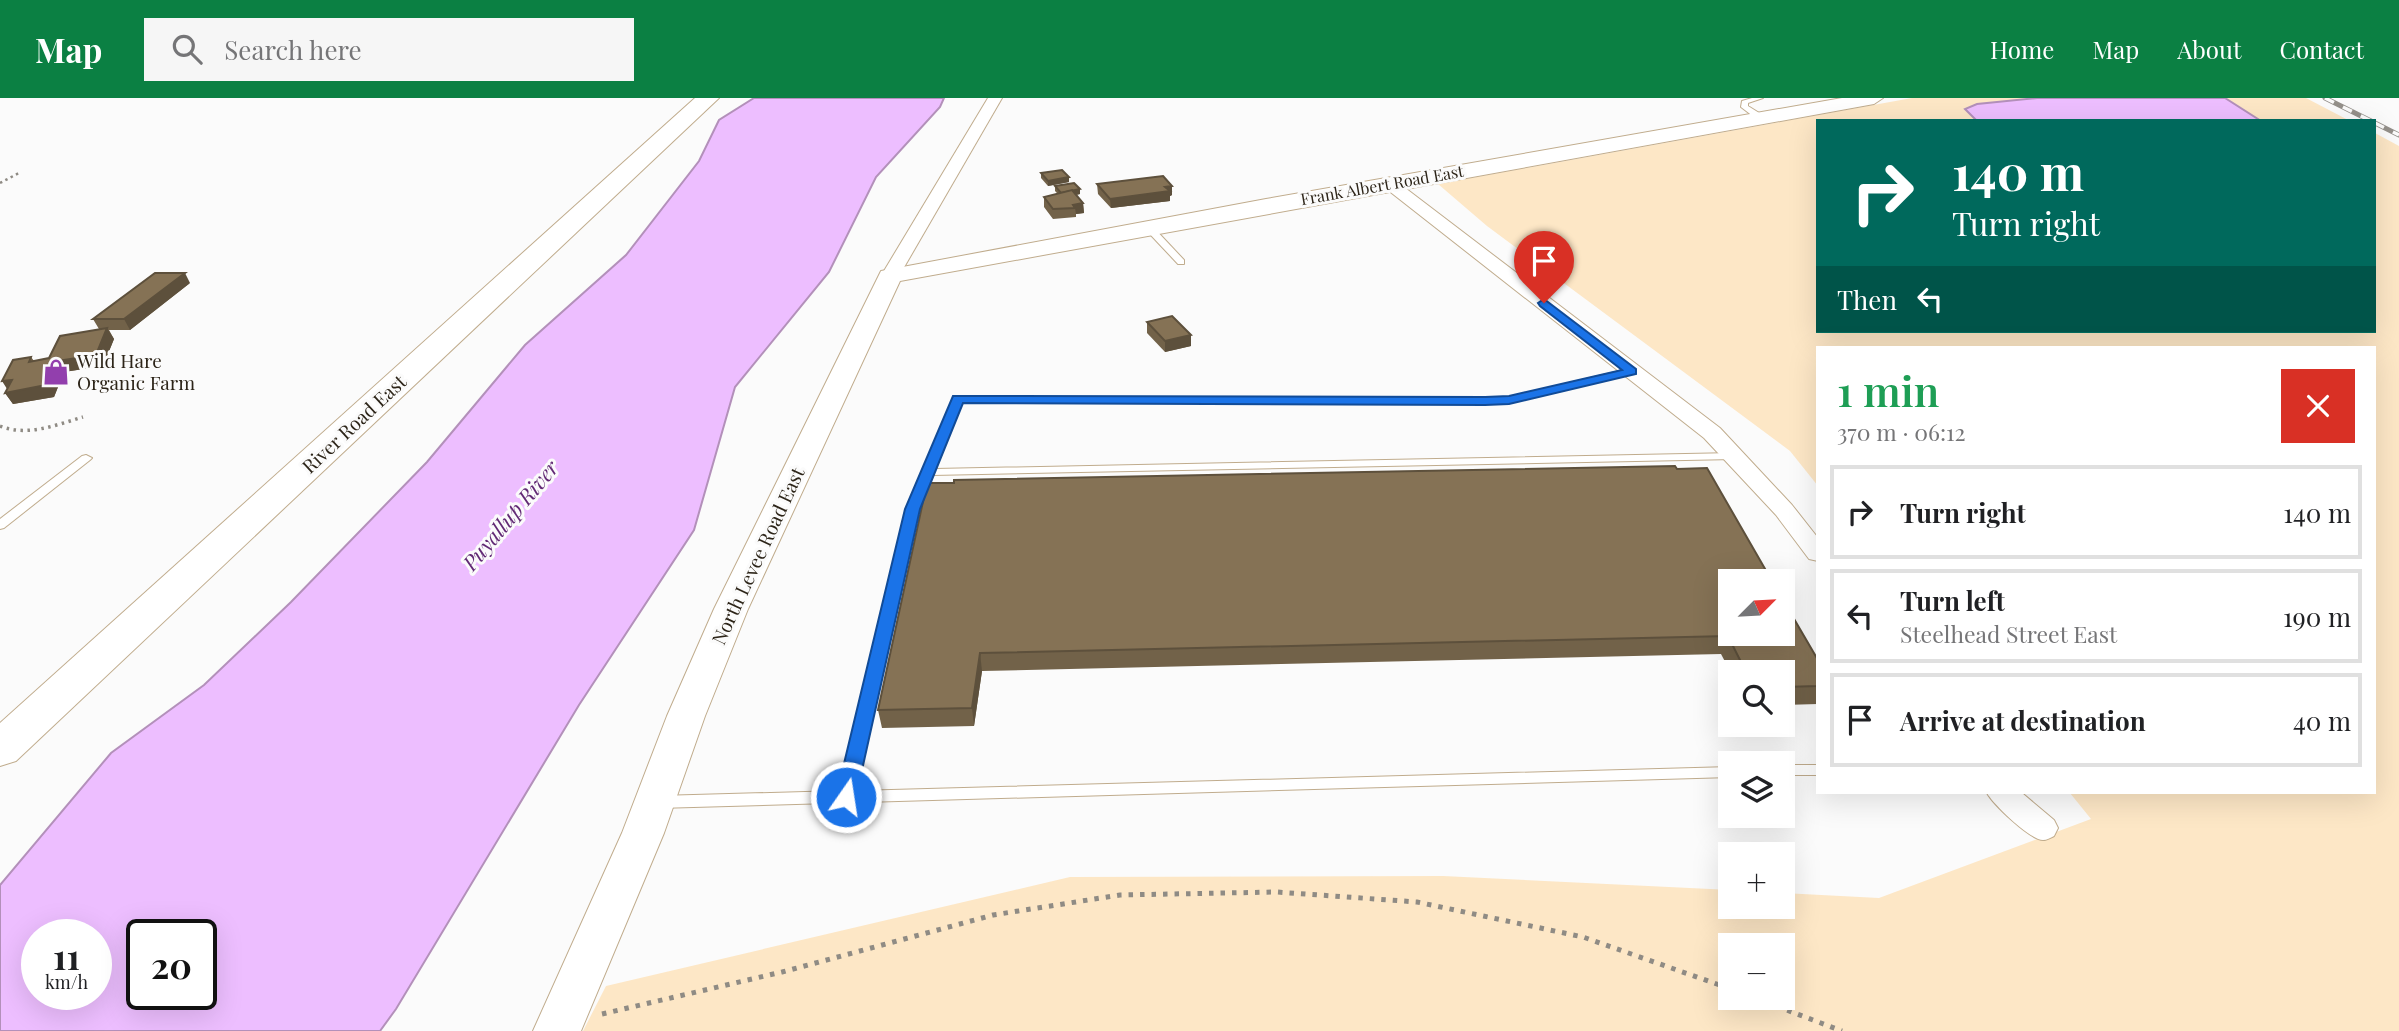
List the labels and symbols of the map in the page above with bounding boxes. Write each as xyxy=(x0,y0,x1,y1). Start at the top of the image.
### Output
street label: Frank Albert Road East xyxy=(1299,160,1465,209)
pin xyxy=(1514,231,1574,303)
place label: Wild Hare Organic Farm xyxy=(76,347,195,395)
shop icon: Wild Hare Organic Farm xyxy=(41,357,71,387)
street label: River Road East xyxy=(296,368,411,478)
water label: Puyallup River xyxy=(455,453,564,576)
street label: North Levee Road East xyxy=(705,463,810,648)
north arrow xyxy=(1718,569,1796,646)
position arrow xyxy=(809,760,883,834)
speed limit sign: 20 xyxy=(126,919,217,1010)

